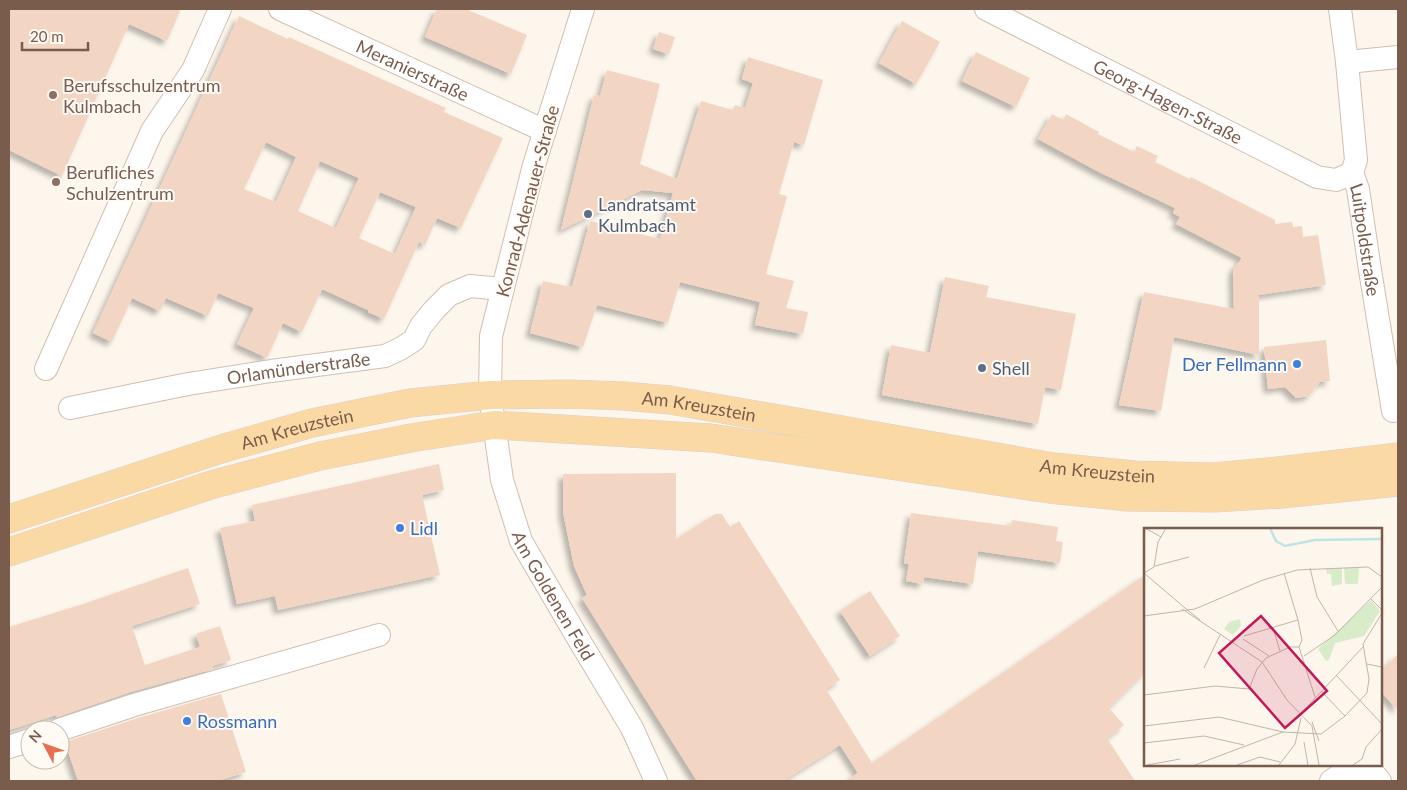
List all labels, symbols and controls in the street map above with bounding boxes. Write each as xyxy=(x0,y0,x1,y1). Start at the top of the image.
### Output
scale bar xyxy=(22,20,89,52)
text: 20 m xyxy=(30,27,64,45)
street label: Meranierstraße xyxy=(353,35,472,105)
street label: Georg-Hagen-Straße xyxy=(1090,54,1246,148)
place label: Berufsschulzentrum Kulmbach xyxy=(63,74,221,117)
marker: Berufsschulzentrum Kulmbach xyxy=(47,89,59,101)
street label: Konrad-Adenauer-Straße xyxy=(491,103,563,299)
place label: Berufliches Schulzentrum xyxy=(66,161,174,204)
marker: Berufliches Schulzentrum xyxy=(50,176,62,188)
street label: Luitpoldstraße xyxy=(1346,180,1385,298)
place label: Landratsamt Kulmbach xyxy=(598,193,696,236)
marker: Landratsamt Kulmbach xyxy=(582,208,594,220)
street label: Orlamünderstraße xyxy=(225,347,371,389)
place label: Der Fellmann xyxy=(1182,353,1287,375)
place label: Shell xyxy=(992,357,1030,379)
marker: Der Fellmann xyxy=(1291,358,1303,370)
marker: Shell xyxy=(976,362,988,374)
street label: Am Kreuzstein xyxy=(641,387,758,426)
street label: Am Kreuzstein xyxy=(238,404,355,454)
street label: Am Kreuzstein xyxy=(1038,454,1155,487)
place label: Lidl xyxy=(410,517,438,539)
marker: Lidl xyxy=(394,522,406,534)
street label: Am Goldenen Feld xyxy=(508,528,600,664)
inset map xyxy=(1144,528,1382,765)
place label: Rossmann xyxy=(197,710,277,732)
marker: Rossmann xyxy=(181,715,193,727)
north arrow xyxy=(20,720,70,770)
text: N xyxy=(25,726,45,746)

